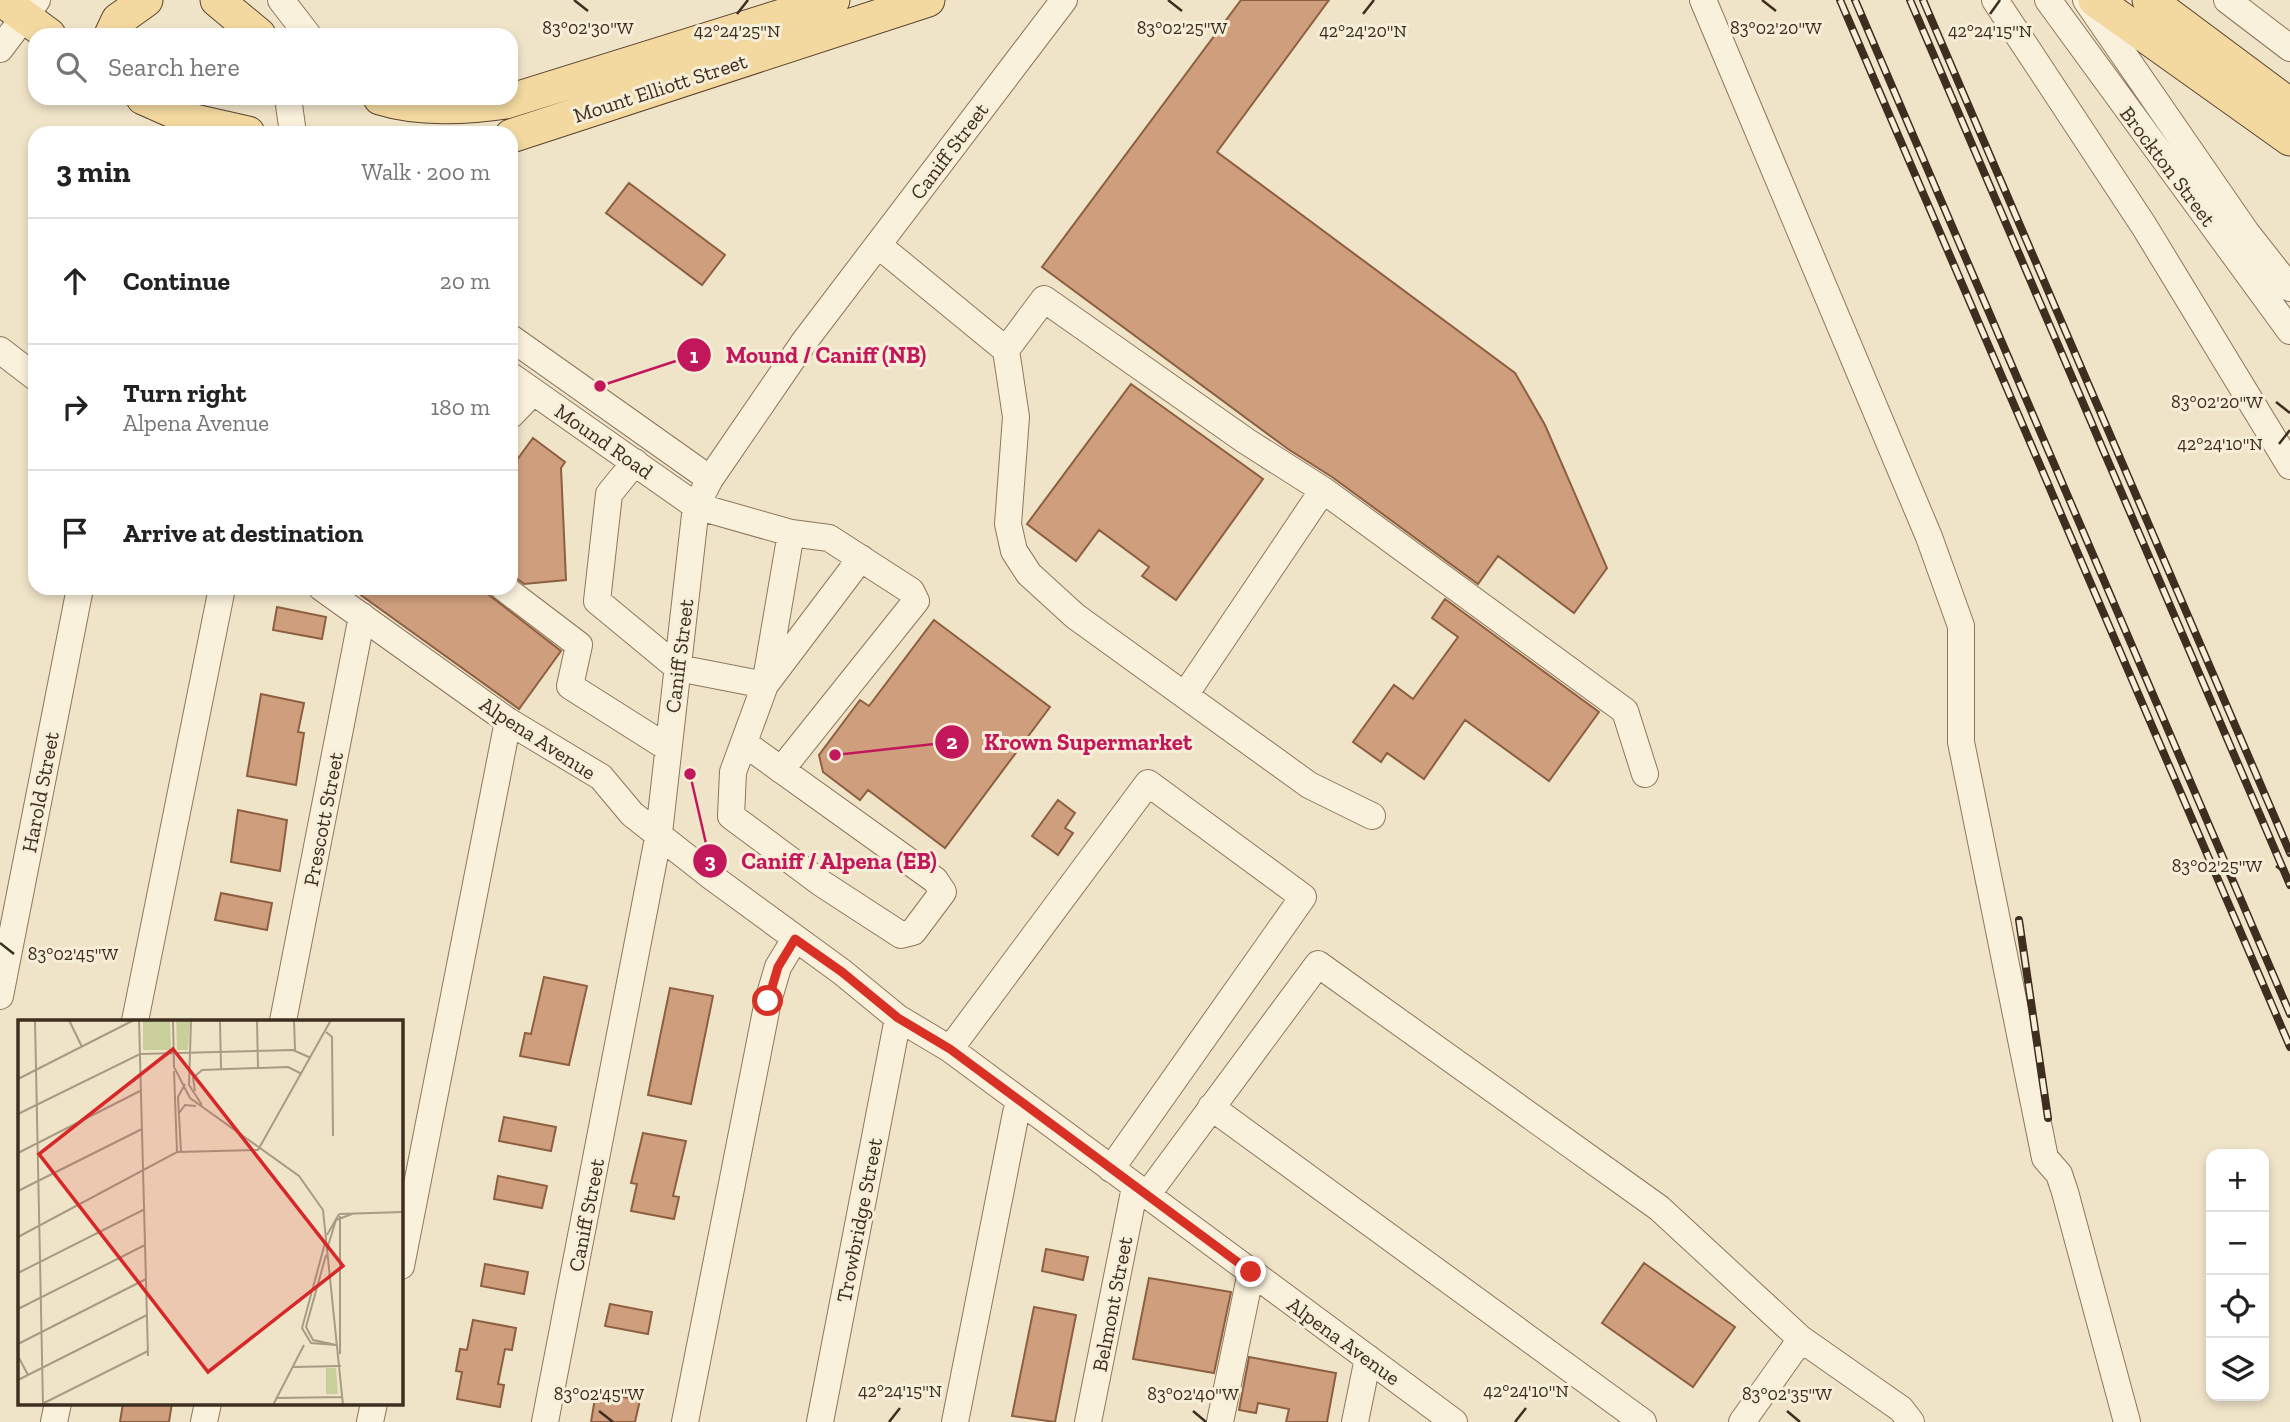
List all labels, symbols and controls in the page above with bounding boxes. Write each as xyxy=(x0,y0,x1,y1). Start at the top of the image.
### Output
text: 83°02'30"W xyxy=(542,17,634,39)
text: 83°02'25"W xyxy=(1137,17,1228,39)
text: 83°02'20"W xyxy=(1730,17,1822,39)
text: 42°24'25"N xyxy=(694,20,780,42)
text: 42°24'20"N xyxy=(1319,20,1407,42)
text: 42°24'15"N xyxy=(1948,20,2032,42)
search box xyxy=(28,28,518,105)
icon: search xyxy=(52,48,90,86)
street label: Mount Elliott Street xyxy=(570,48,750,128)
text: Search here xyxy=(108,51,240,83)
street label: Caniff Street xyxy=(905,98,994,204)
street label: Brockton Street xyxy=(2115,101,2221,231)
text: 3 min xyxy=(56,154,131,190)
text: Walk · 200 m xyxy=(361,158,490,186)
icon: ahead xyxy=(56,262,94,300)
text: Continue xyxy=(123,265,230,297)
text: 20 m xyxy=(440,267,490,295)
callout: Mound / Caniff (NB) xyxy=(677,333,940,377)
text: Mound / Caniff (NB) xyxy=(726,341,927,369)
text: 1 xyxy=(690,343,699,368)
text: Turn right xyxy=(123,377,246,409)
icon: right xyxy=(56,388,94,426)
text: 83°02'20"W xyxy=(2171,391,2263,413)
text: 180 m xyxy=(430,393,490,421)
street label: Mound Road xyxy=(550,398,658,484)
text: Alpena Avenue xyxy=(123,409,269,437)
text: 42°24'10"N xyxy=(2177,433,2263,455)
icon: arrive xyxy=(56,514,94,552)
text: Arrive at destination xyxy=(123,517,363,549)
street label: Caniff Street xyxy=(660,597,698,714)
street label: Alpena Avenue xyxy=(475,691,601,785)
callout: Krown Supermarket xyxy=(935,720,1206,764)
text: Krown Supermarket xyxy=(984,728,1193,756)
street label: Harold Street xyxy=(16,729,64,855)
text: 2 xyxy=(946,729,958,754)
street label: Prescott Street xyxy=(298,750,348,888)
callout: Caniff / Alpena (EB) xyxy=(693,839,951,883)
text: Caniff / Alpena (EB) xyxy=(741,847,937,875)
text: 3 xyxy=(704,848,716,873)
text: 83°02'25"W xyxy=(2172,855,2263,877)
text: 83°02'45"W xyxy=(28,943,118,965)
route start xyxy=(752,985,783,1016)
inset map xyxy=(18,1020,402,1404)
street label: Trowbridge Street xyxy=(831,1135,887,1304)
map controls xyxy=(2206,1149,2269,1401)
button: + xyxy=(2206,1149,2269,1212)
street label: Caniff Street xyxy=(563,1156,609,1274)
button: − xyxy=(2206,1212,2269,1275)
street label: Belmont Street xyxy=(1087,1234,1137,1374)
route end xyxy=(1235,1256,1266,1287)
button: locate xyxy=(2206,1275,2269,1338)
street label: Alpena Avenue xyxy=(1283,1292,1405,1390)
button: layers xyxy=(2206,1338,2269,1401)
text: 42°24'15"N xyxy=(858,1380,942,1402)
text: 42°24'10"N xyxy=(1483,1380,1569,1402)
text: 83°02'45"W xyxy=(554,1383,644,1405)
text: 83°02'40"W xyxy=(1147,1383,1239,1405)
text: 83°02'35"W xyxy=(1742,1383,1832,1405)

